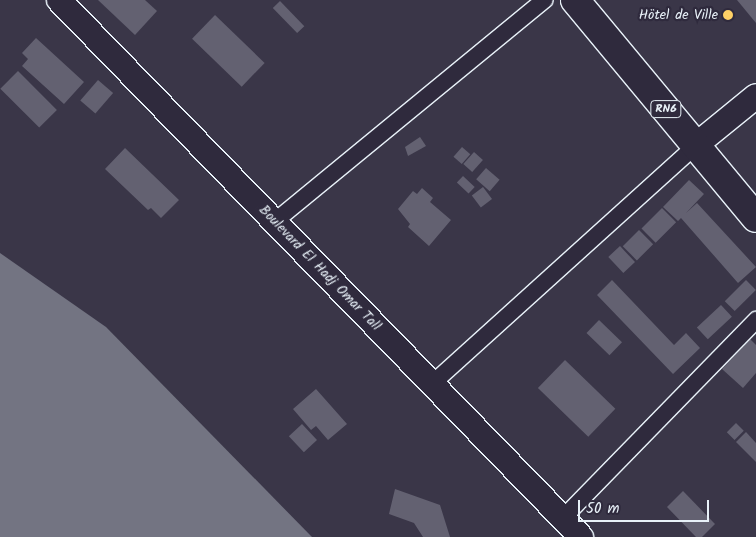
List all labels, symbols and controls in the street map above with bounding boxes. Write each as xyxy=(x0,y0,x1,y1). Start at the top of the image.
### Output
place label: Hötel de Ville xyxy=(639,7,718,23)
marker: Hötel de Ville xyxy=(722,9,734,21)
road number: RN6 xyxy=(650,100,682,118)
street label: Boulevard El Hadj Omar Tall xyxy=(256,202,384,334)
scale bar xyxy=(581,490,712,522)
text: 50 m xyxy=(586,497,620,521)

